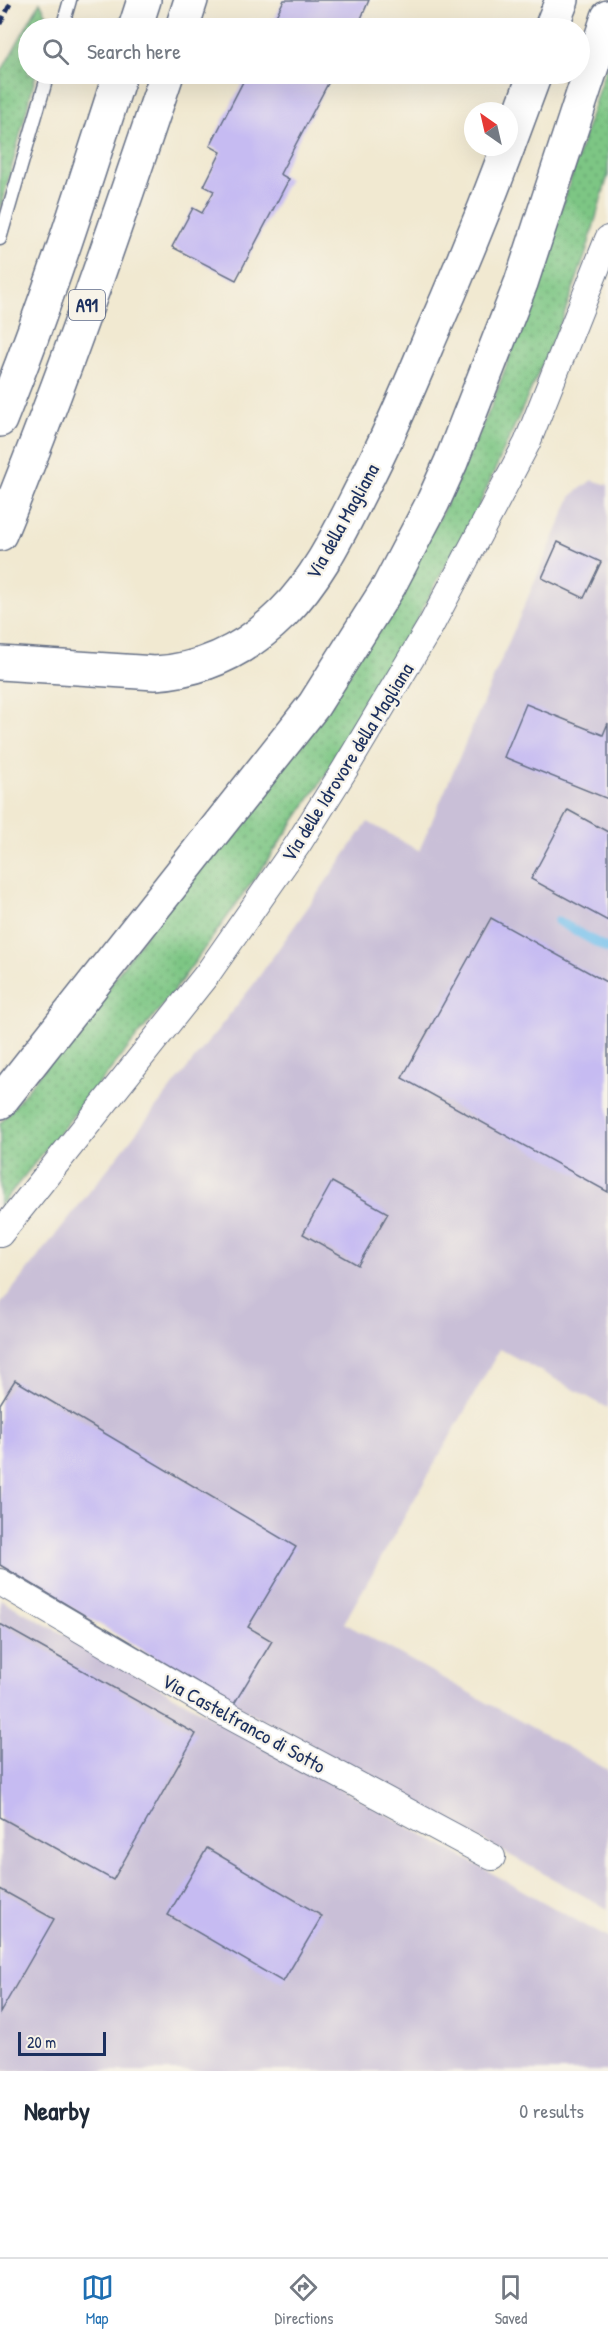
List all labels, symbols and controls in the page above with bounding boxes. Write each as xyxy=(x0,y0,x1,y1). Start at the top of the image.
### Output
search box xyxy=(18,18,590,84)
icon: search xyxy=(39,35,72,68)
text: Search here xyxy=(87,36,181,66)
north arrow xyxy=(464,102,518,156)
road number: A91 xyxy=(69,290,105,320)
street label: Via della Magliana xyxy=(299,458,385,584)
street label: Via delle Idrovore della Magliana xyxy=(275,657,419,867)
street label: Via Castelfranco di Sotto xyxy=(157,1667,331,1779)
scale bar xyxy=(18,2029,106,2056)
text: 20 m xyxy=(27,2031,56,2053)
text: Nearby xyxy=(24,2093,90,2128)
text: 0 results xyxy=(519,2097,584,2124)
tab: Map xyxy=(81,2271,114,2329)
tab: Directions xyxy=(275,2271,333,2329)
tab: Saved xyxy=(494,2271,527,2329)

